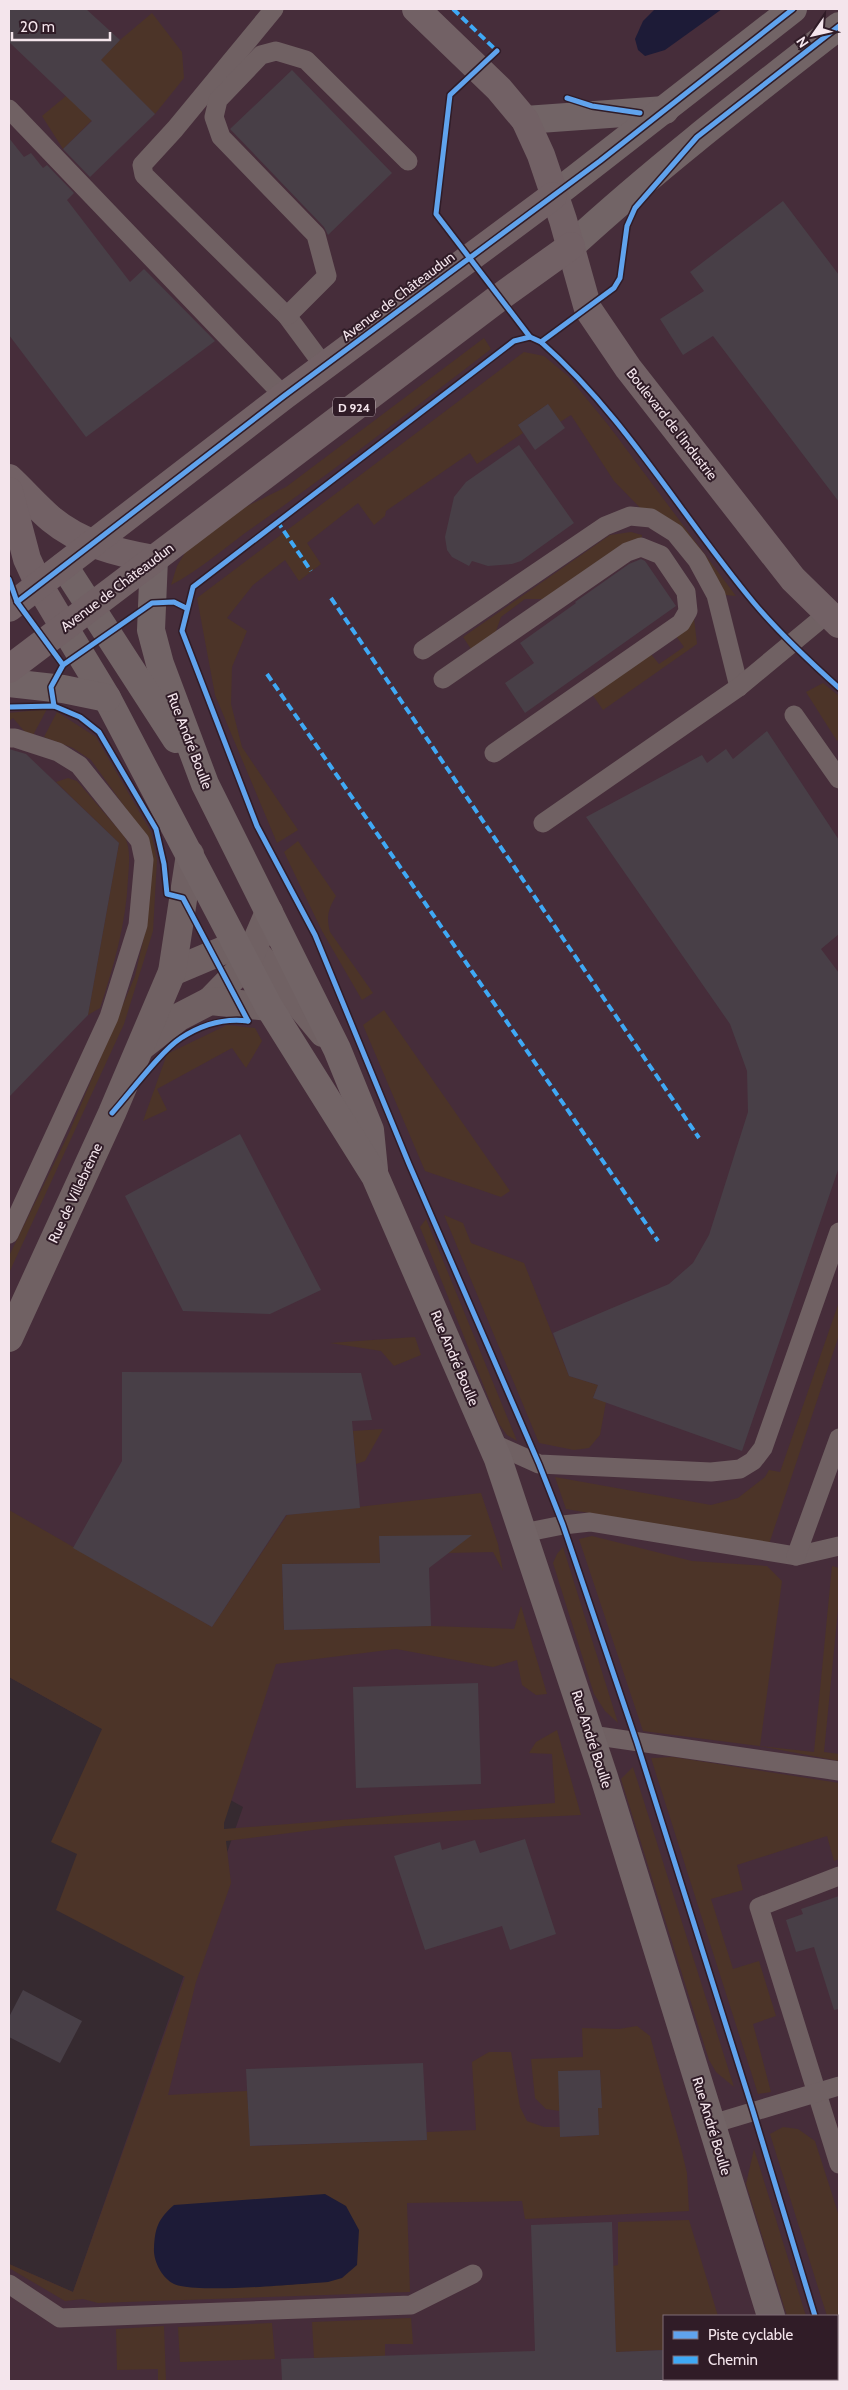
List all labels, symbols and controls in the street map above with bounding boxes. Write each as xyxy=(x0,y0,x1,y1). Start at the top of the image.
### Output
scale bar xyxy=(12,10,110,42)
north arrow xyxy=(788,10,838,60)
text: 20 m xyxy=(20,18,55,36)
text: N xyxy=(792,33,812,51)
street label: Avenue de Châteaudun xyxy=(338,247,458,344)
street label: Boulevard de l'Industrie xyxy=(623,364,721,484)
road number: D 924 xyxy=(333,398,375,417)
street label: Avenue de Châteaudun xyxy=(57,538,177,635)
street label: Rue André Boulle xyxy=(163,690,217,792)
street label: Rue de Villebrème xyxy=(44,1140,106,1246)
street label: Rue André Boulle xyxy=(427,1308,483,1408)
street label: Rue André Boulle xyxy=(568,1688,616,1790)
street label: Rue André Boulle xyxy=(689,2075,735,2177)
legend xyxy=(663,2315,838,2380)
text: Piste cyclable xyxy=(708,2326,794,2344)
text: Chemin xyxy=(708,2351,758,2369)

